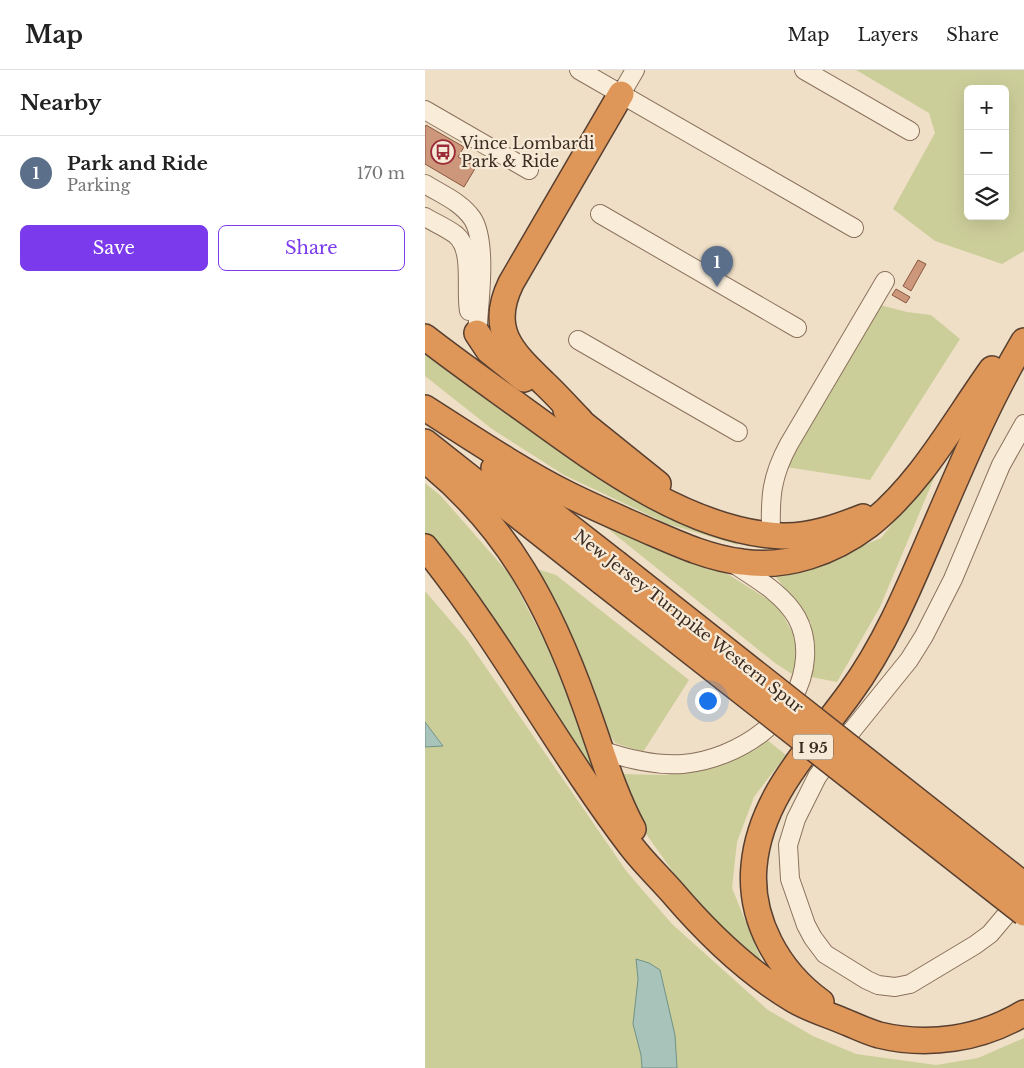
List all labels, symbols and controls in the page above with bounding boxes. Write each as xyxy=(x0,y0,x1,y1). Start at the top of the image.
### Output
text: Map xyxy=(25,20,83,49)
text: Map xyxy=(788,24,829,46)
text: Layers xyxy=(857,24,918,46)
text: Share xyxy=(946,24,999,46)
map controls xyxy=(964,85,1009,220)
button: + xyxy=(964,85,1009,130)
text: Nearby xyxy=(20,90,101,116)
button: − xyxy=(964,130,1009,175)
place label: Vince Lombardi Park & Ride xyxy=(460,133,595,171)
bus stop icon: Vince Lombardi Park & Ride xyxy=(430,139,456,165)
text: Park and Ride xyxy=(67,152,208,175)
text: 1 xyxy=(33,163,39,183)
text: 170 m xyxy=(357,163,405,183)
text: Parking xyxy=(67,175,130,195)
button: layers xyxy=(964,175,1009,220)
button: Save xyxy=(20,225,208,271)
button: Share xyxy=(218,225,405,271)
pin: 1 xyxy=(701,246,733,287)
street label: New Jersey Turnpike Western Spur xyxy=(570,525,808,717)
your location xyxy=(695,688,721,714)
road number: I 95 xyxy=(793,734,833,760)

